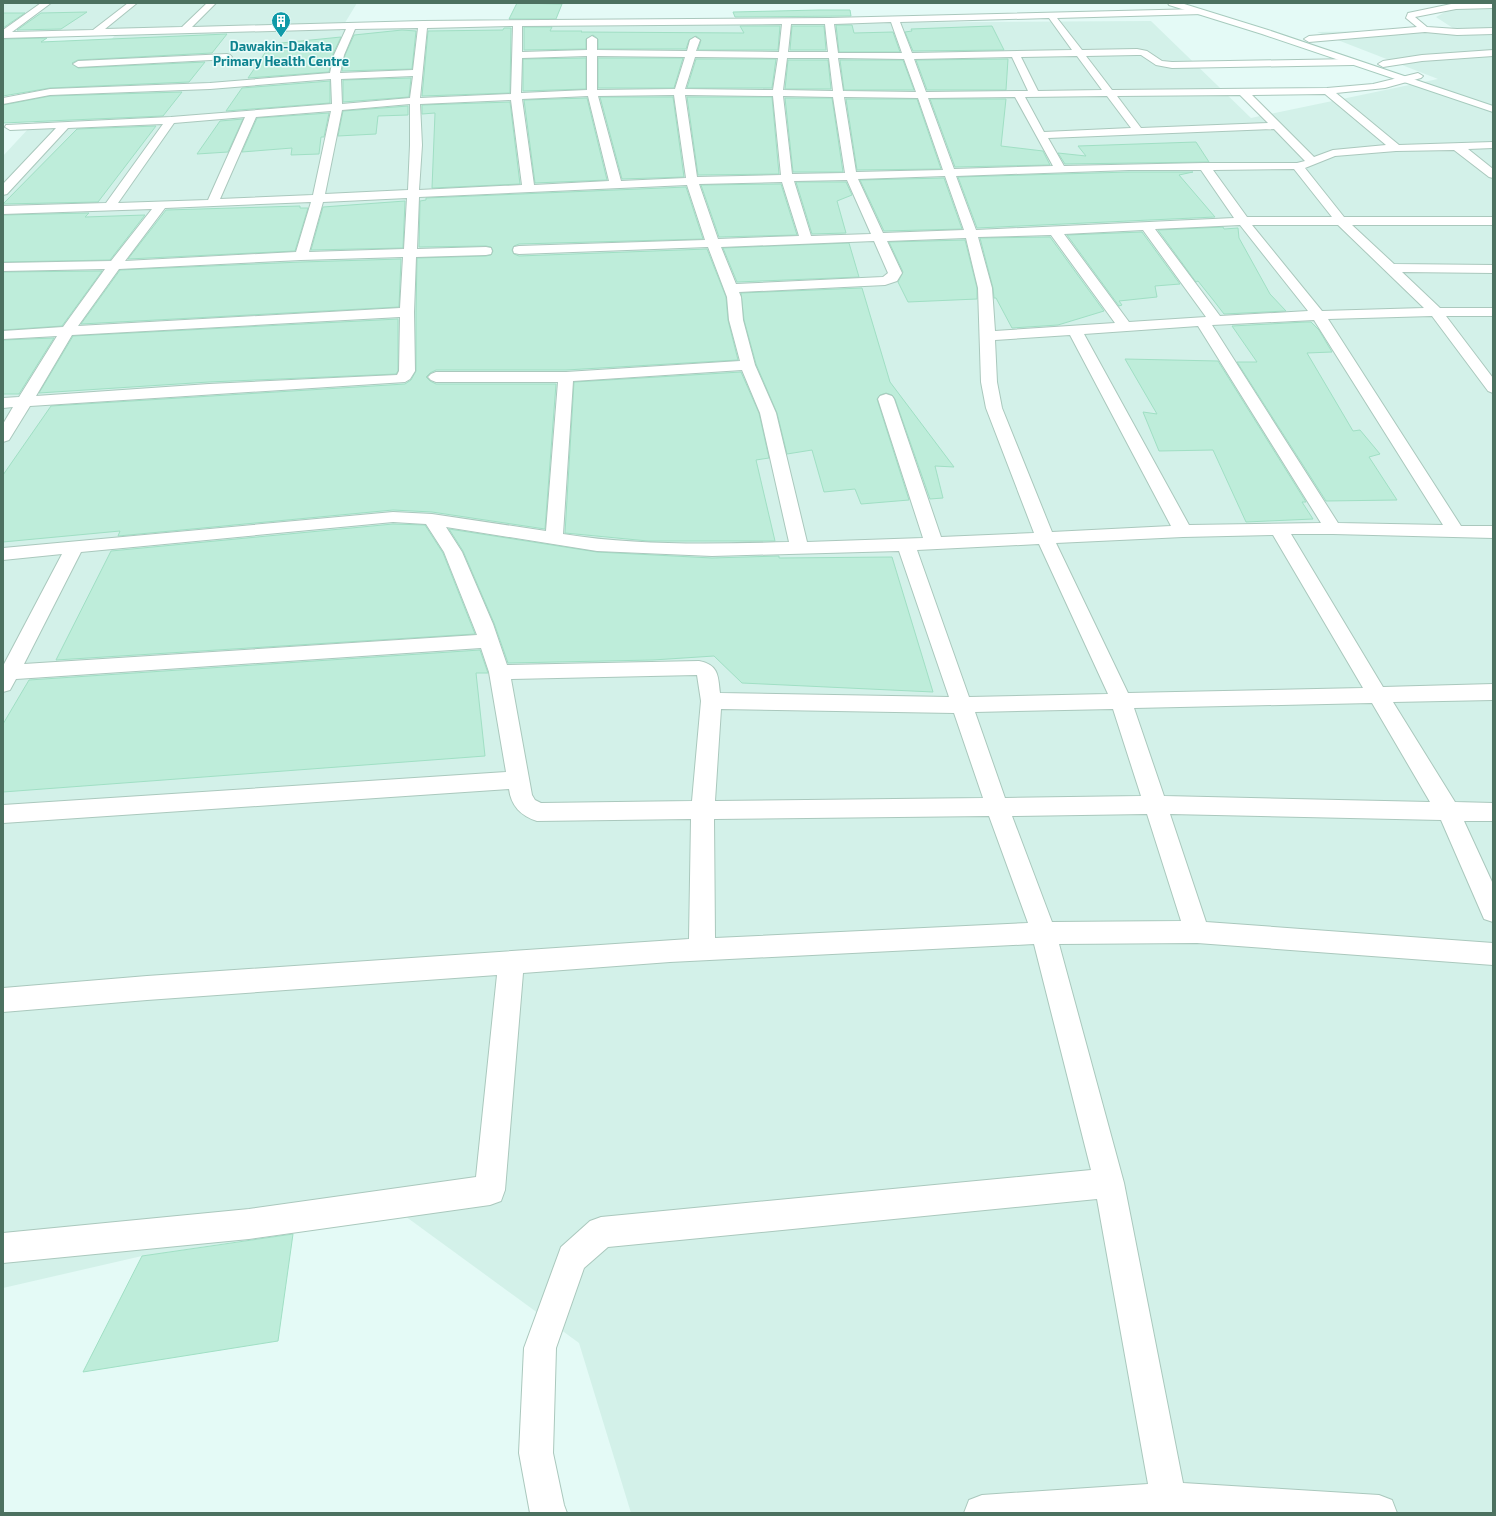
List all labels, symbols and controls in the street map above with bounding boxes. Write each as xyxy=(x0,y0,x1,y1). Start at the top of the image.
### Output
building icon: Dawakin-Dakata Primary Health Centre xyxy=(270,10,292,38)
place label: Dawakin-Dakata Primary Health Centre xyxy=(213,38,349,69)

